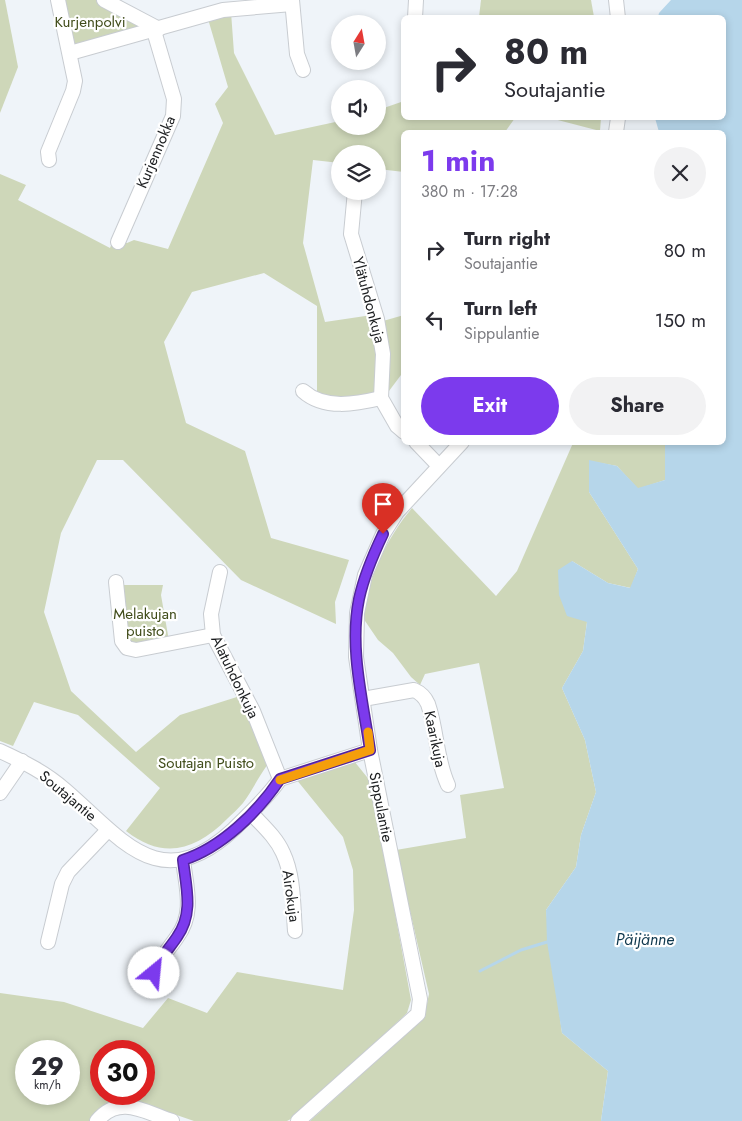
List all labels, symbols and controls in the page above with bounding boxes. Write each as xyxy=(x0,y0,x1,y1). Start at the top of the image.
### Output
park label: Kurjenpolvi xyxy=(54,11,126,33)
north arrow xyxy=(331,15,386,70)
map controls xyxy=(331,15,386,200)
text: 80 m xyxy=(504,27,588,77)
icon: right xyxy=(421,35,486,100)
text: Soutajantie xyxy=(504,73,605,105)
button: sound xyxy=(331,80,386,135)
street label: Kurjennokka xyxy=(131,112,181,192)
text: 1 min xyxy=(421,139,495,182)
button: layers xyxy=(331,145,386,200)
button: close xyxy=(654,147,706,199)
text: 380 m · 17:28 xyxy=(421,180,518,203)
text: Turn right xyxy=(464,225,550,252)
icon: right xyxy=(421,236,449,264)
text: 80 m xyxy=(664,237,706,264)
text: Soutajantie xyxy=(464,252,538,275)
street label: Ylätuhdonkuja xyxy=(347,254,391,346)
text: Turn left xyxy=(464,295,537,322)
icon: left xyxy=(421,306,449,334)
text: 150 m xyxy=(655,307,706,334)
text: Sippulantie xyxy=(464,322,540,345)
button: Exit xyxy=(421,377,559,435)
button: Share xyxy=(569,377,706,435)
pin xyxy=(362,483,404,534)
icon: arrive xyxy=(369,490,397,518)
park label: Melakujan puisto xyxy=(113,603,177,642)
street label: Alatuhdonkuja xyxy=(205,632,265,722)
street label: Kaarikuja xyxy=(418,709,452,769)
park label: Soutajan Puisto xyxy=(158,752,254,774)
street label: Soutajantie xyxy=(34,765,102,827)
street label: Sippulantie xyxy=(363,770,399,844)
street label: Airokuja xyxy=(276,869,306,923)
water label: Päijänne xyxy=(616,928,674,951)
position arrow xyxy=(127,946,179,998)
speed limit sign: 30 xyxy=(90,1040,155,1105)
text: 29 xyxy=(31,1048,64,1084)
text: km/h xyxy=(34,1076,61,1094)

